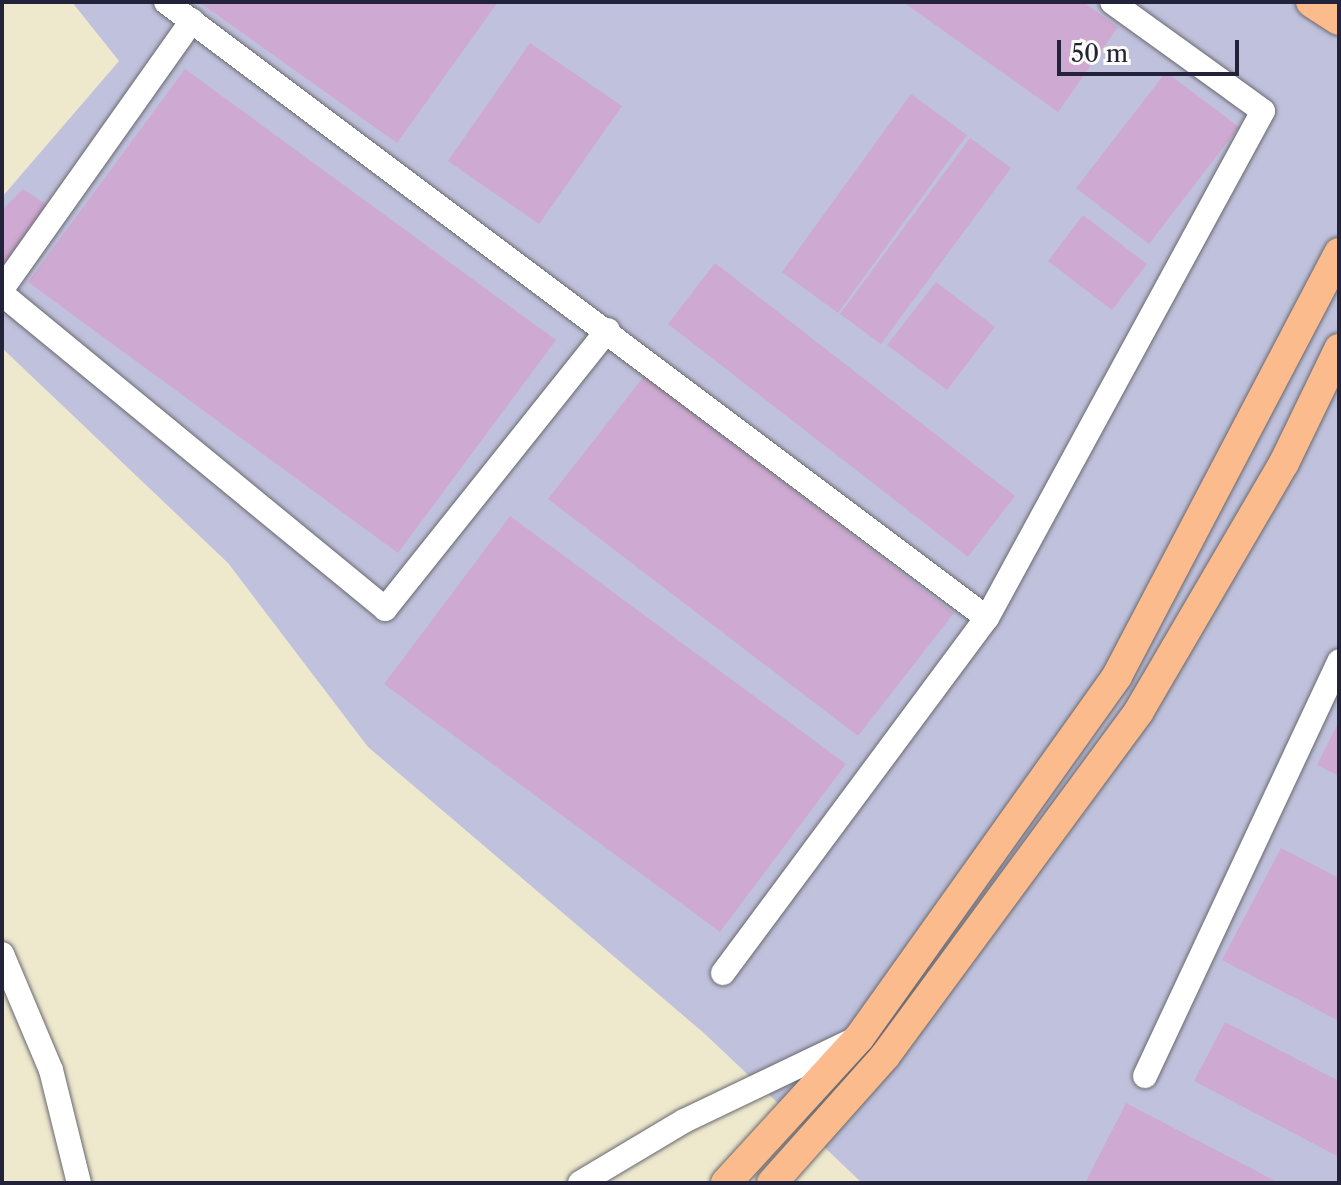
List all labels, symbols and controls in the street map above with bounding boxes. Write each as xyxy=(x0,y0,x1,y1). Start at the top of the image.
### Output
scale bar xyxy=(1061,24,1243,74)
text: 50 m xyxy=(1071,39,1128,68)

